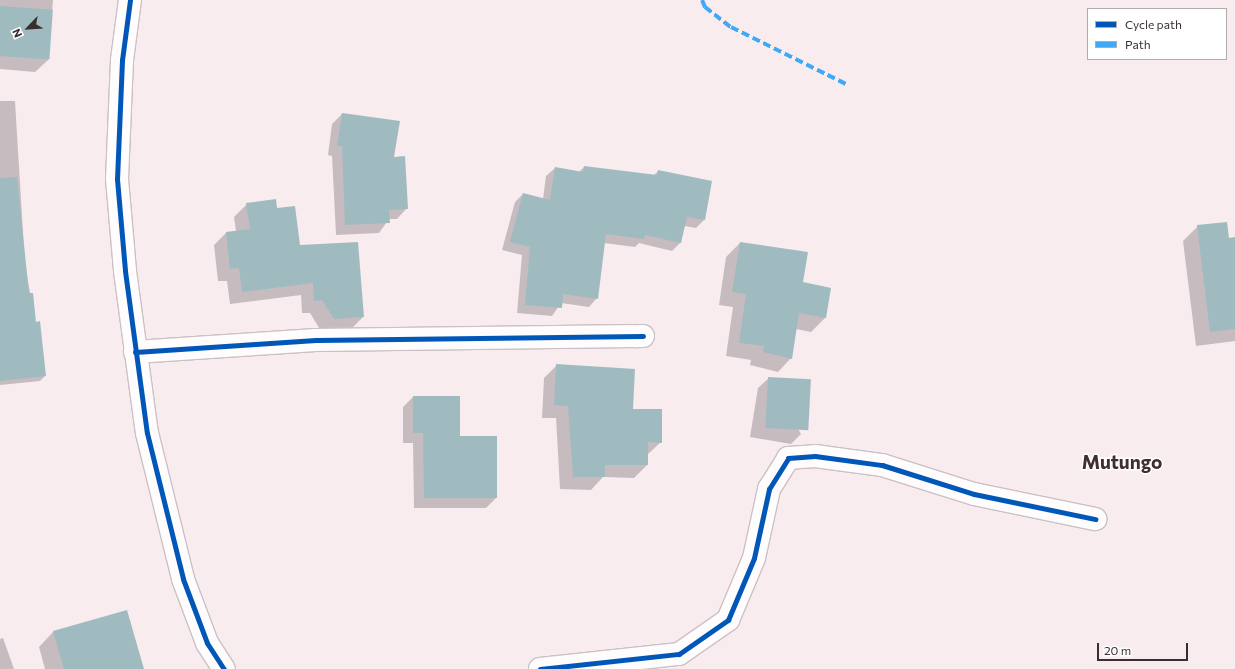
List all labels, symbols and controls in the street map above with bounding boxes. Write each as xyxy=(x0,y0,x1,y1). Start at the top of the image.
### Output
north arrow xyxy=(8,8,48,48)
legend xyxy=(1087,8,1227,60)
text: Cycle path xyxy=(1125,17,1182,31)
text: N xyxy=(9,27,24,40)
text: Path xyxy=(1125,37,1151,51)
district label: Mutungo xyxy=(1082,451,1162,473)
scale bar xyxy=(1099,635,1190,661)
text: 20 m xyxy=(1104,643,1131,657)

